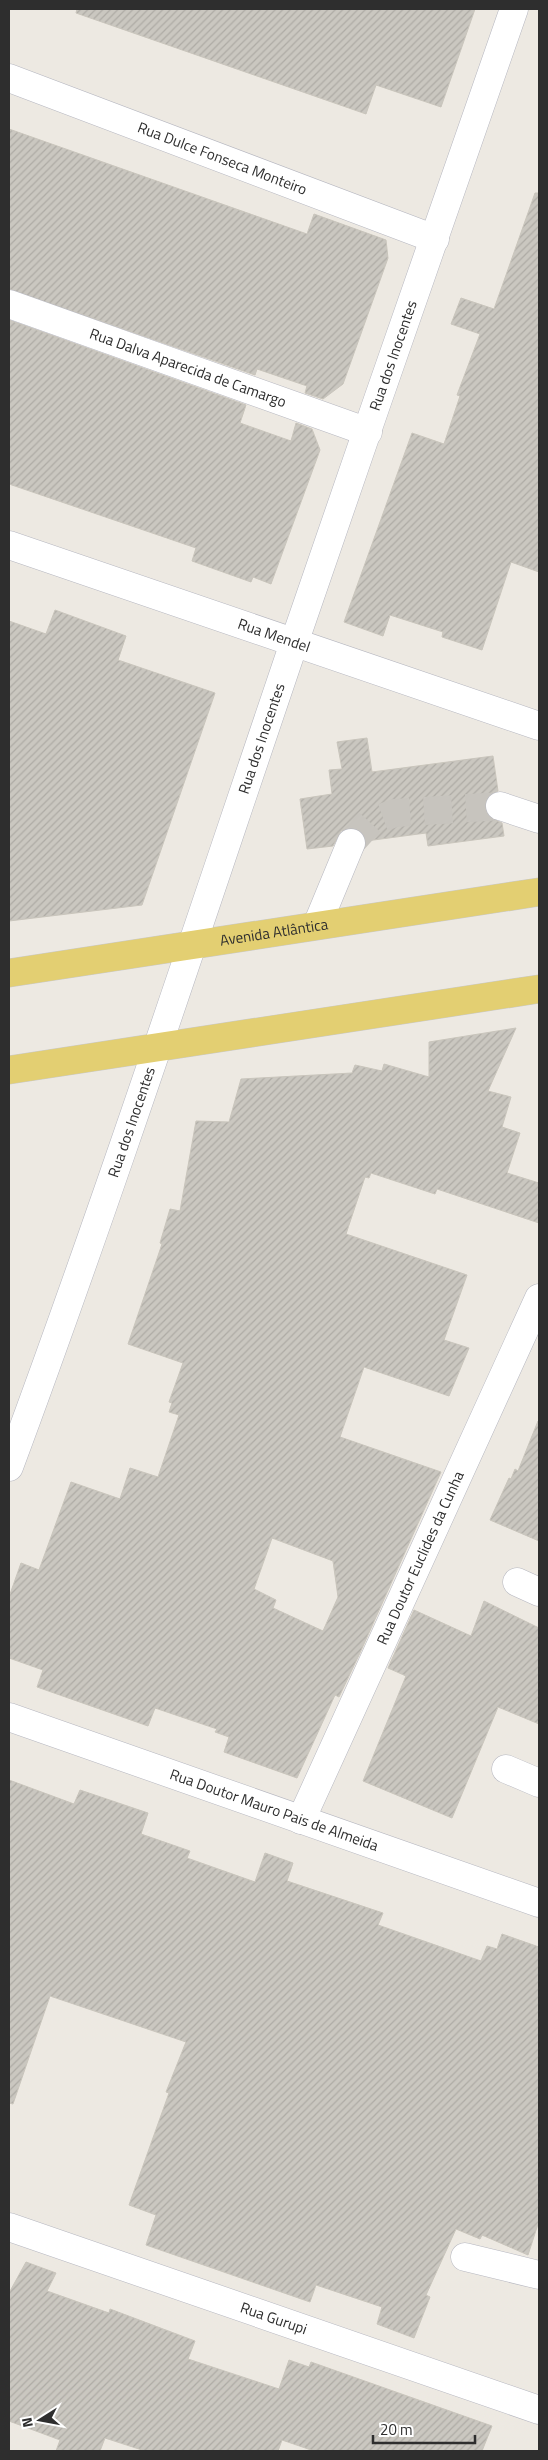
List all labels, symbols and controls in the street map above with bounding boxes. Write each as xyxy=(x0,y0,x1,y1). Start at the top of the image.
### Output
street label: Rua Dulce Fonseca Monteiro xyxy=(134,116,311,201)
street label: Rua dos Inocentes xyxy=(363,297,423,414)
street label: Rua Dalva Aparecida de Camargo xyxy=(87,322,290,413)
street label: Rua Mendel xyxy=(235,612,313,658)
street label: Rua dos Inocentes xyxy=(232,680,291,797)
street label: Avenida Atlântica xyxy=(218,912,330,952)
street label: Rua dos Inocentes xyxy=(102,1064,161,1180)
street label: Rua Doutor Euclides da Cunha xyxy=(370,1467,470,1648)
street label: Rua Doutor Mauro Pais de Almeida xyxy=(167,1762,382,1857)
street label: Rua Gurupi xyxy=(237,2296,310,2340)
north arrow xyxy=(15,2395,65,2445)
scale bar xyxy=(373,2412,476,2444)
text: N xyxy=(16,2416,38,2429)
text: 20 m xyxy=(380,2418,413,2441)

